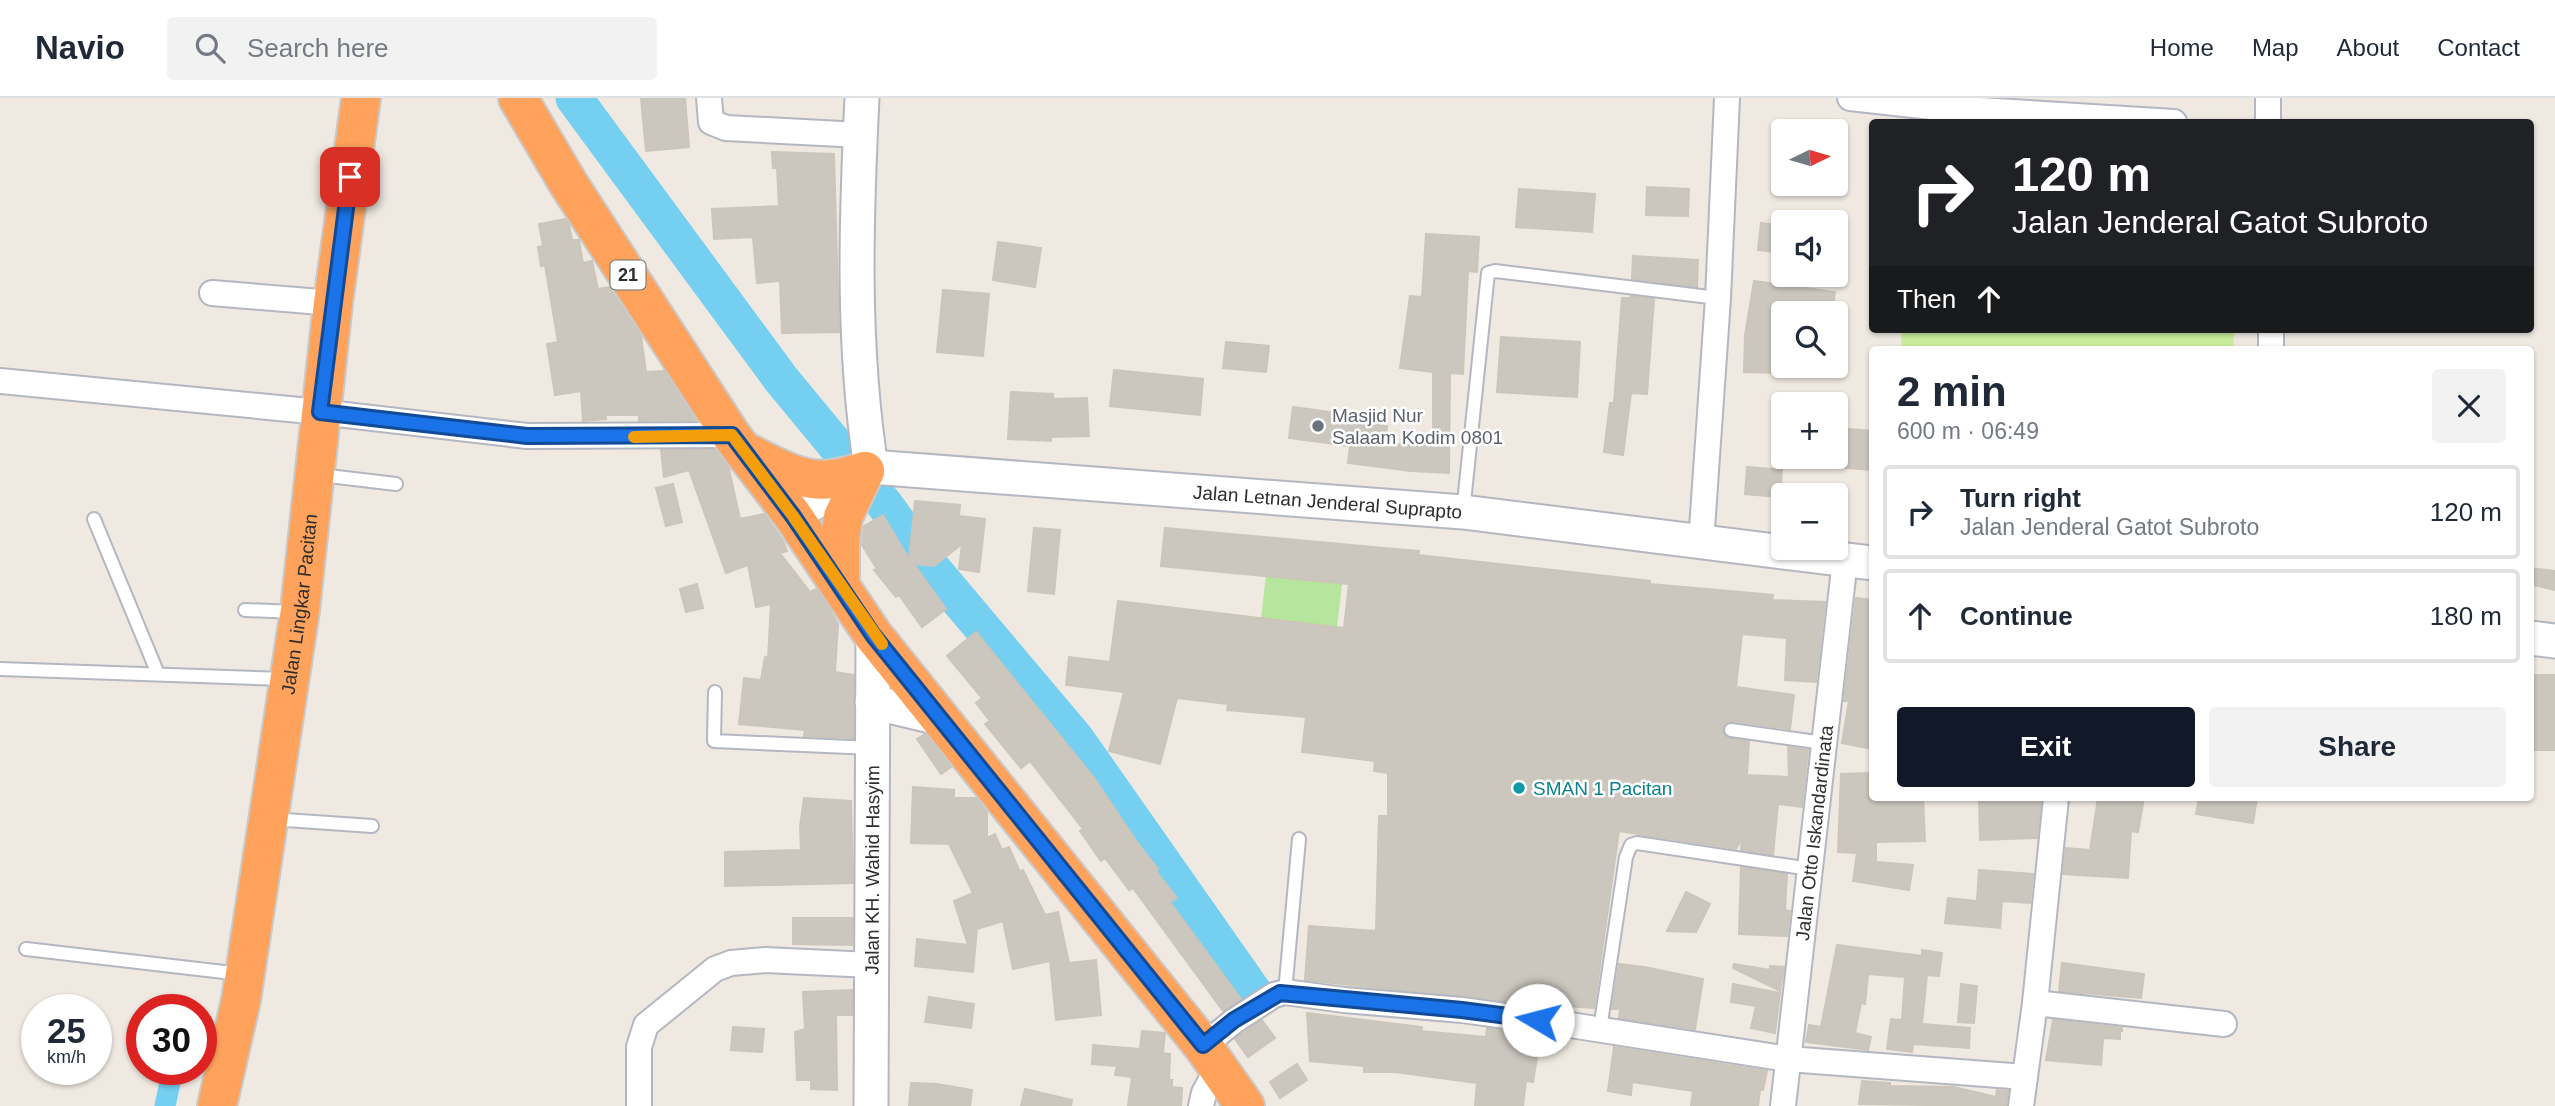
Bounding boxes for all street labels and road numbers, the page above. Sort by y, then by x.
road number: 21 [610,260,646,290]
street label: Jalan Letnan Jenderal Suprapto [1192,482,1463,523]
street label: Jalan Lingkar Pacitan [277,513,321,696]
street label: Jalan Otto Iskandardinata [1792,724,1837,942]
street label: Jalan KH. Wahid Hasyim [862,765,883,975]

